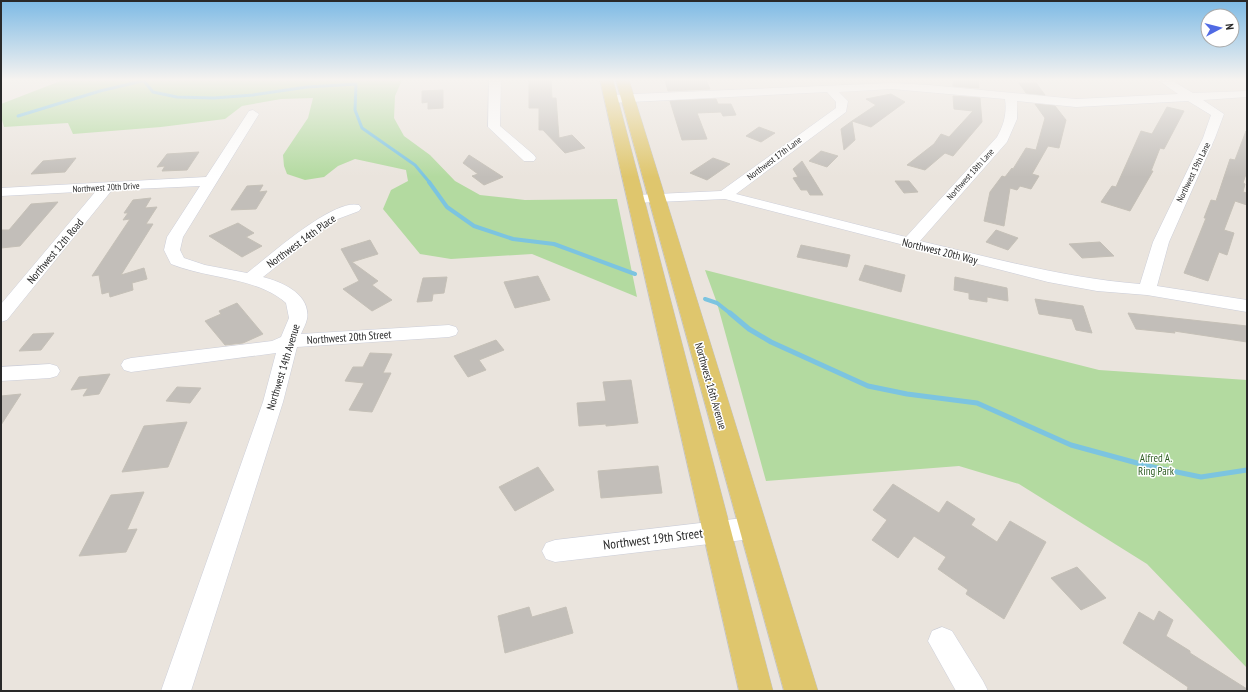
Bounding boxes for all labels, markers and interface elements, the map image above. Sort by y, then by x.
north arrow [1200,8,1240,48]
text: N [1223,23,1237,31]
street label: Northwest 17th Lane [745,134,804,182]
street label: Northwest 19th Lane [1174,140,1212,204]
street label: Northwest 18th Lane [944,146,996,202]
street label: Northwest 20th Drive [72,180,140,194]
street label: Northwest 14th Place [264,211,339,271]
street label: Northwest 12th Road [24,215,86,286]
street label: Northwest 20th Way [901,235,980,267]
street label: Northwest 14th Avenue [263,322,303,412]
street label: Northwest 20th Street [306,327,392,347]
street label: Northwest 16th Avenue [692,341,730,431]
park label: Alfred A. Ring Park [1138,451,1175,478]
street label: Northwest 19th Street [602,524,704,554]

